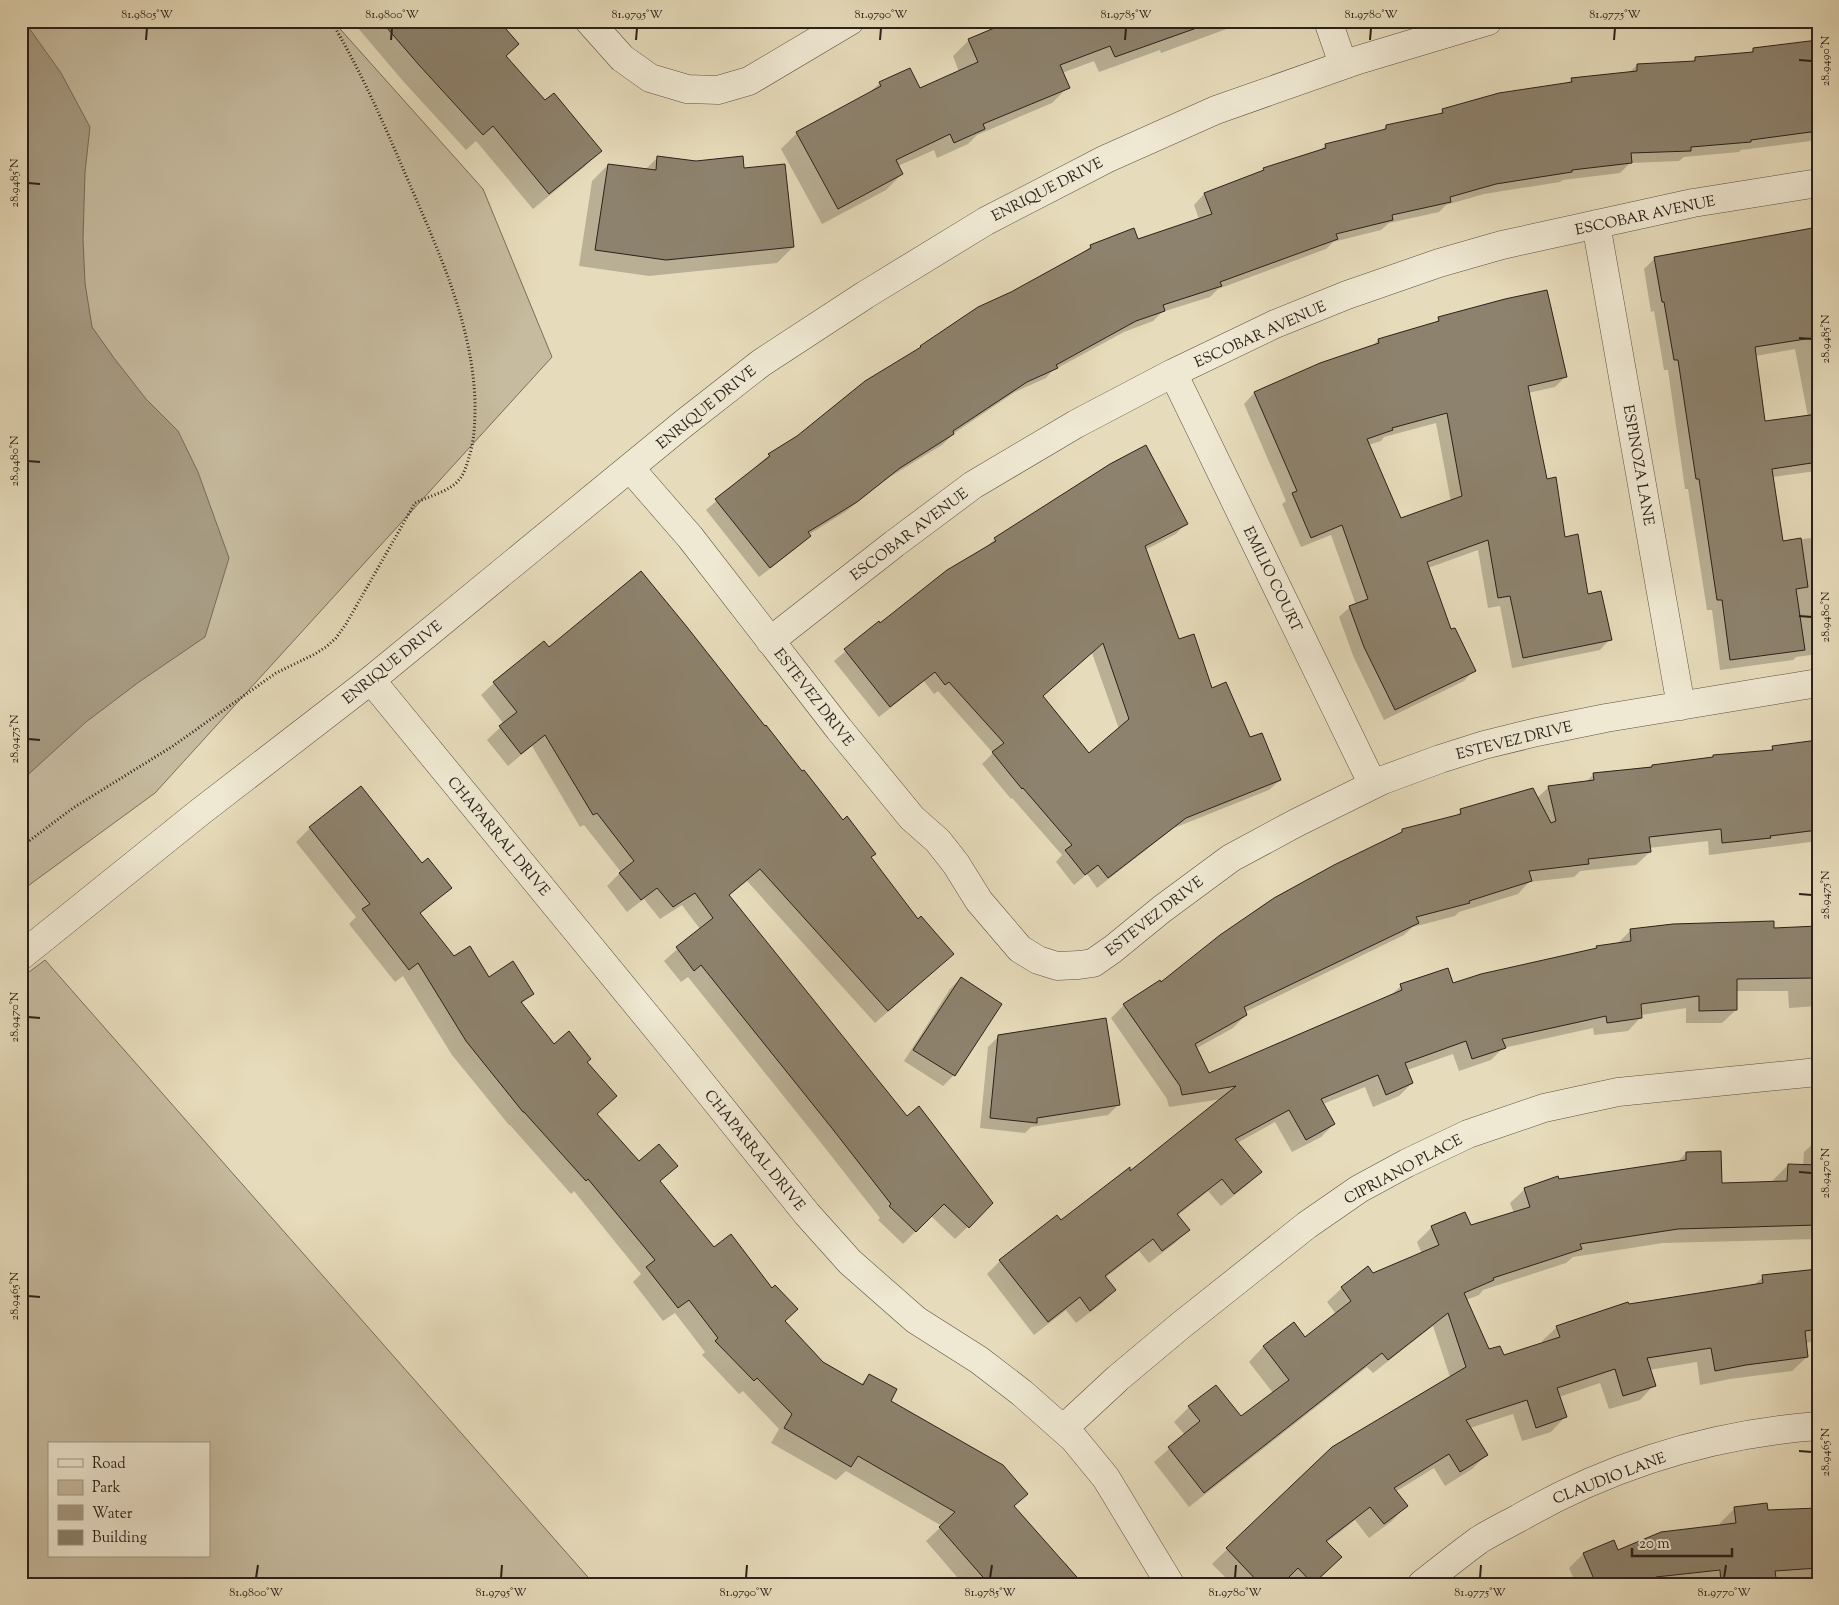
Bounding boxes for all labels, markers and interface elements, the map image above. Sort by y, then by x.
text: 81.9805°W [121,6,173,24]
text: 81.9800°W [365,6,419,24]
text: 81.9795°W [612,6,663,24]
text: 81.9790°W [855,6,908,24]
text: 81.9785°W [1100,6,1152,24]
text: 81.9780°W [1344,6,1398,24]
text: 81.9775°W [1589,6,1641,24]
text: 28.9490°N [1817,35,1835,86]
street label: ENRIQUE DRIVE [988,153,1107,228]
text: 28.9485°N [6,158,24,207]
street label: ESCOBAR AVENUE [1573,191,1717,242]
street label: ESCOBAR AVENUE [1191,297,1330,374]
text: 28.9485°N [1817,314,1835,363]
street label: ENRIQUE DRIVE [653,361,761,455]
street label: ESPINOZA LANE [1617,403,1658,527]
text: 28.9480°N [6,435,24,486]
street label: ESCOBAR AVENUE [847,484,973,586]
street label: EMILIO COURT [1237,523,1306,636]
text: 28.9480°N [1817,591,1835,642]
street label: ENRIQUE DRIVE [339,616,447,710]
street label: ESTEVEZ DRIVE [768,645,858,751]
text: 28.9475°N [6,714,24,763]
street label: ESTEVEZ DRIVE [1454,717,1575,766]
street label: CHAPARRAL DRIVE [442,773,554,901]
text: 28.9475°N [1817,870,1835,919]
street label: ESTEVEZ DRIVE [1102,872,1208,962]
text: 28.9470°N [6,991,24,1042]
street label: CHAPARRAL DRIVE [698,1086,809,1216]
street label: CIPRIANO PLACE [1341,1130,1467,1210]
text: 28.9470°N [1817,1147,1835,1198]
text: 28.9465°N [6,1271,24,1320]
text: 28.9465°N [1817,1427,1835,1476]
legend [48,1442,210,1558]
street label: CLAUDIO LANE [1550,1448,1669,1511]
text: Road [92,1454,126,1475]
text: Park [92,1478,121,1499]
text: Water [92,1504,133,1525]
scale bar [1632,1525,1732,1557]
text: Building [92,1528,147,1549]
text: 20 m [1639,1534,1670,1555]
text: 81.9800°W [229,1584,283,1602]
text: 81.9795°W [476,1584,527,1602]
text: 81.9790°W [720,1584,773,1602]
text: 81.9785°W [964,1584,1016,1602]
text: 81.9780°W [1208,1584,1262,1602]
text: 81.9775°W [1454,1584,1506,1602]
text: 81.9770°W [1697,1584,1751,1602]

